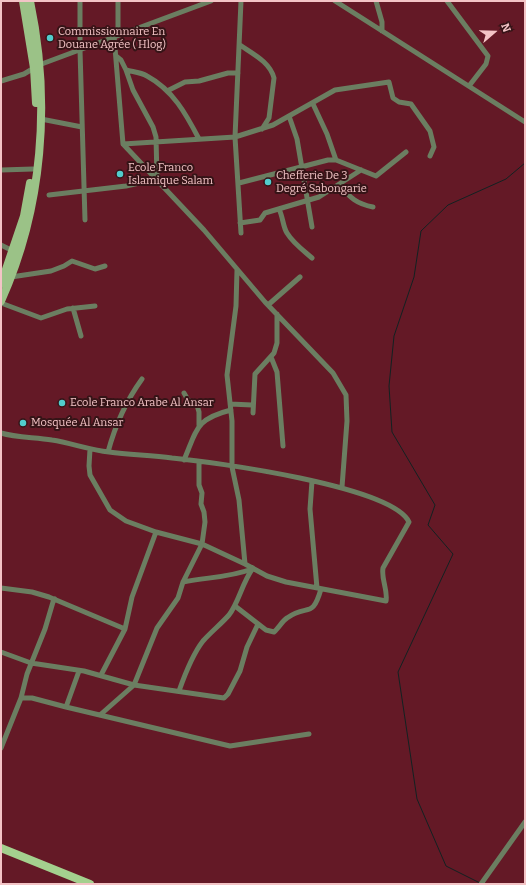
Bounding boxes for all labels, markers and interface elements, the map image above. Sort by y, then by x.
north arrow [474,12,514,52]
text: N [498,22,513,34]
place label: Commissionnaire En Douane Agrée ( Hlog) [58,25,166,51]
marker: Commissionnaire En Douane Agrée ( Hlog) [45,33,55,43]
place label: Ecole Franco Islamique Salam [128,161,213,187]
marker: Ecole Franco Islamique Salam [115,169,125,179]
place label: Chefferie De 3 Degré Sabongarie [276,169,367,195]
marker: Chefferie De 3 Degré Sabongarie [263,177,273,187]
place label: Ecole Franco Arabe Al Ansar [70,396,214,410]
marker: Ecole Franco Arabe Al Ansar [57,398,67,408]
place label: Mosquée Al Ansar [31,416,123,430]
marker: Mosquée Al Ansar [18,418,28,428]

